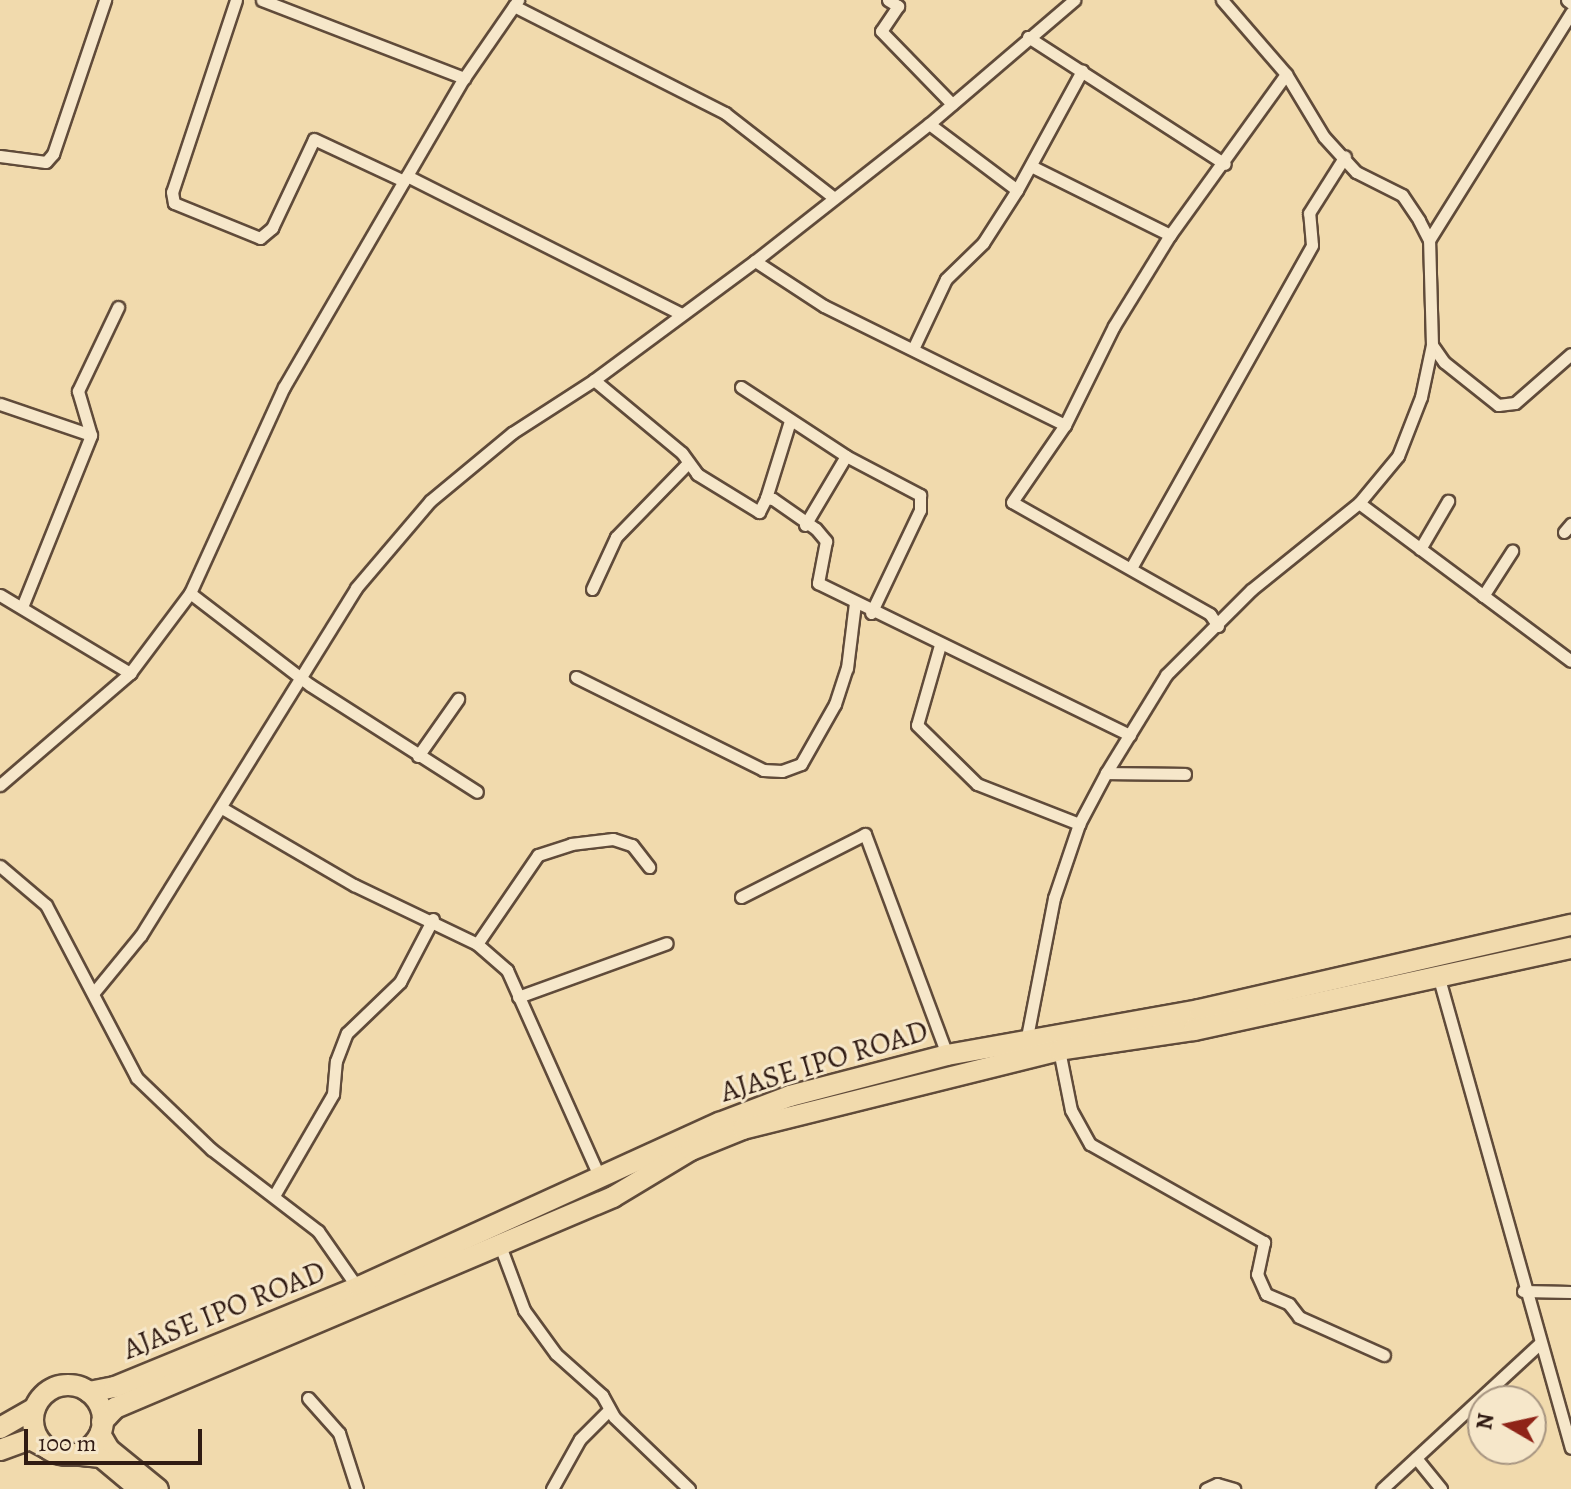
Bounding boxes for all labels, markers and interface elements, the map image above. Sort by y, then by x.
street label: AJASE IPO ROAD [716,1012,932,1110]
street label: AJASE IPO ROAD [118,1253,330,1367]
north arrow [1467,1385,1547,1465]
text: N [1469,1411,1501,1432]
scale bar [28,1413,206,1463]
text: 100 m [38,1427,97,1459]

